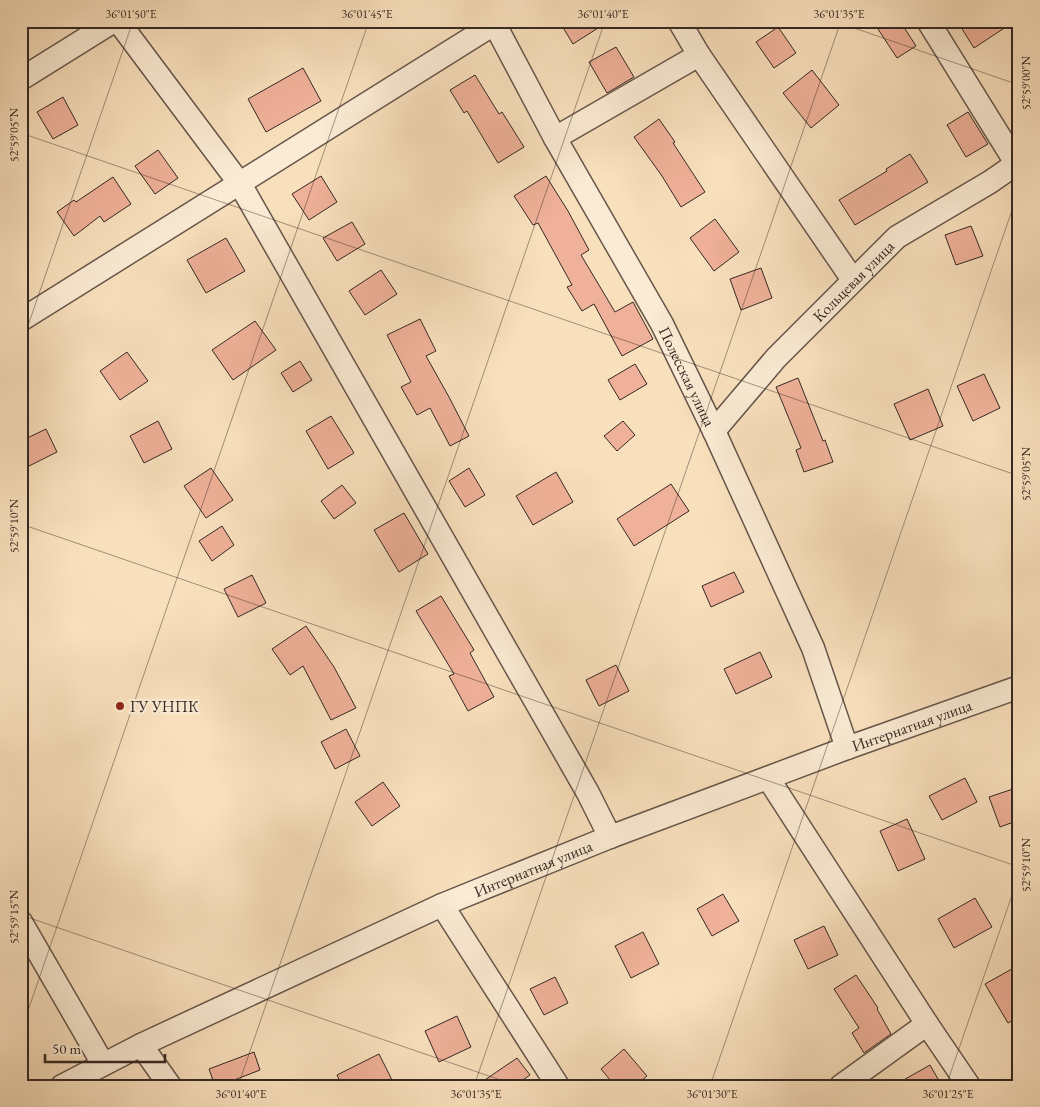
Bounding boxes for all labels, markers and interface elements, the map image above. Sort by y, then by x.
text: 36°01'50"E [105,6,157,22]
text: 36°01'45"E [341,6,393,22]
text: 36°01'40"E [577,6,629,22]
text: 36°01'35"E [813,6,865,22]
text: 52°59'00"N [1018,56,1034,110]
text: 52°59'05"N [6,108,22,162]
street label: Кольцевая улица [808,235,899,326]
street label: Полесская улица [654,323,721,430]
text: 52°59'05"N [1018,447,1034,501]
text: 52°59'10"N [6,499,22,553]
street label: Интернатная улица [849,694,975,756]
place label: ГУ УНПК [130,696,199,717]
marker: ГУ УНПК [114,700,126,712]
street label: Интернатная улица [470,835,596,902]
text: 52°59'10"N [1018,838,1034,892]
text: 52°59'15"N [6,890,22,944]
scale bar [45,1032,165,1064]
text: 50 m [52,1039,81,1058]
text: 36°01'40"E [215,1086,267,1102]
text: 36°01'35"E [450,1086,502,1102]
text: 36°01'30"E [686,1086,738,1102]
text: 36°01'25"E [922,1086,974,1102]

